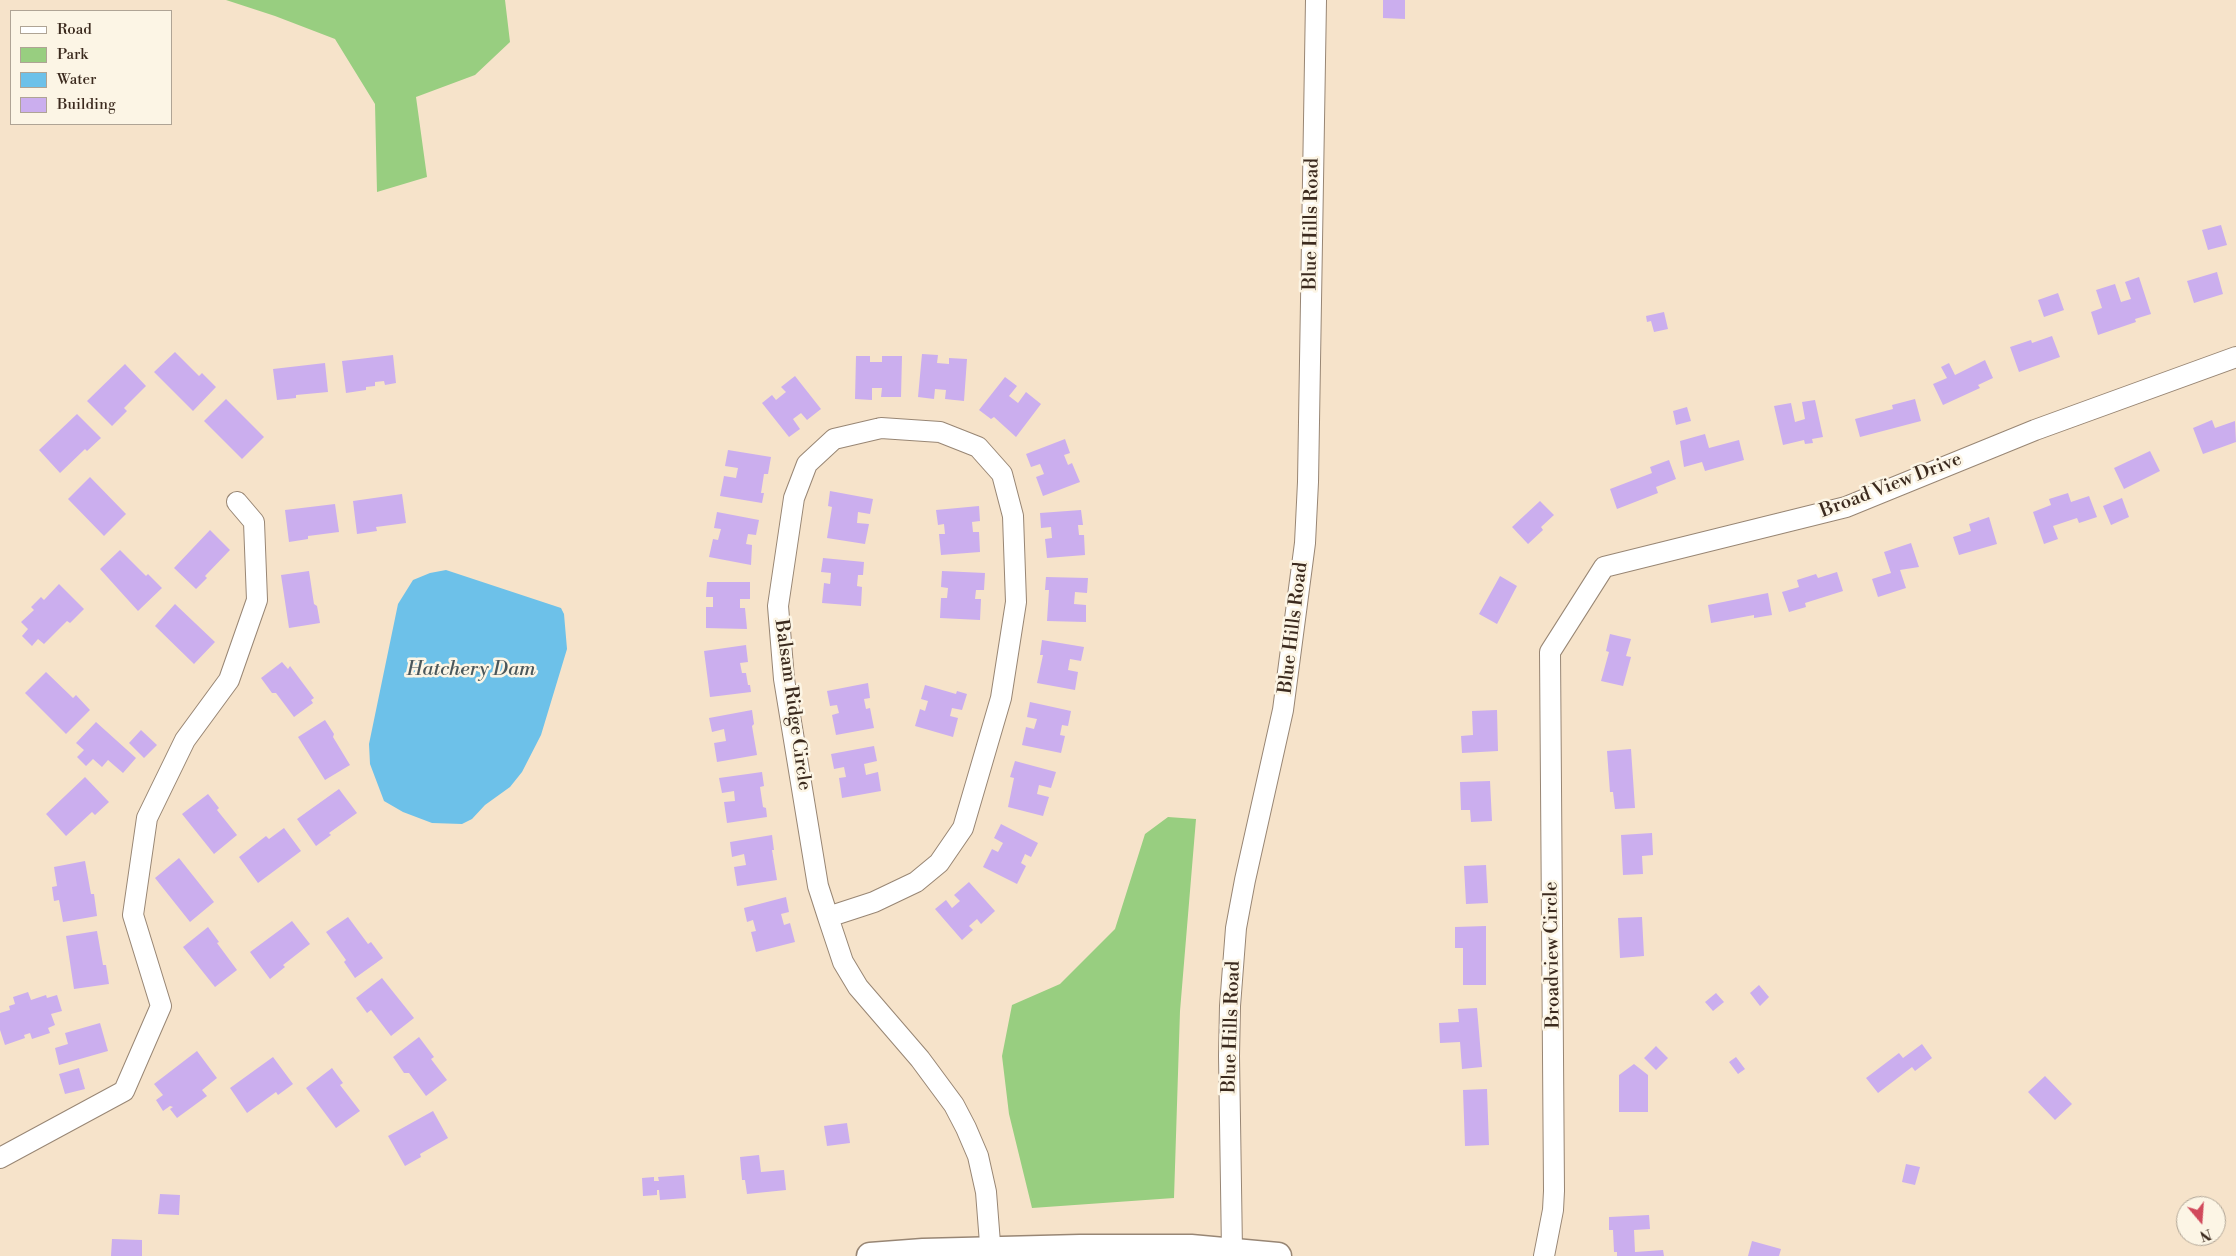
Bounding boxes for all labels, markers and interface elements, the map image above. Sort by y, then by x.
legend [10,10,172,125]
text: Road [57,20,92,39]
text: Park [57,45,88,64]
text: Water [57,70,96,89]
text: Building [57,95,116,114]
street label: Blue Hills Road [1299,158,1325,290]
street label: Broad View Drive [1817,448,1965,524]
street label: Blue Hills Road [1275,561,1313,695]
street label: Balsam Ridge Circle [769,618,815,792]
water label: Hatchery Dam [407,658,535,682]
street label: Broadview Circle [1540,881,1566,1029]
street label: Blue Hills Road [1218,960,1246,1094]
north arrow [2176,1196,2226,1246]
text: N [2197,1224,2213,1245]

